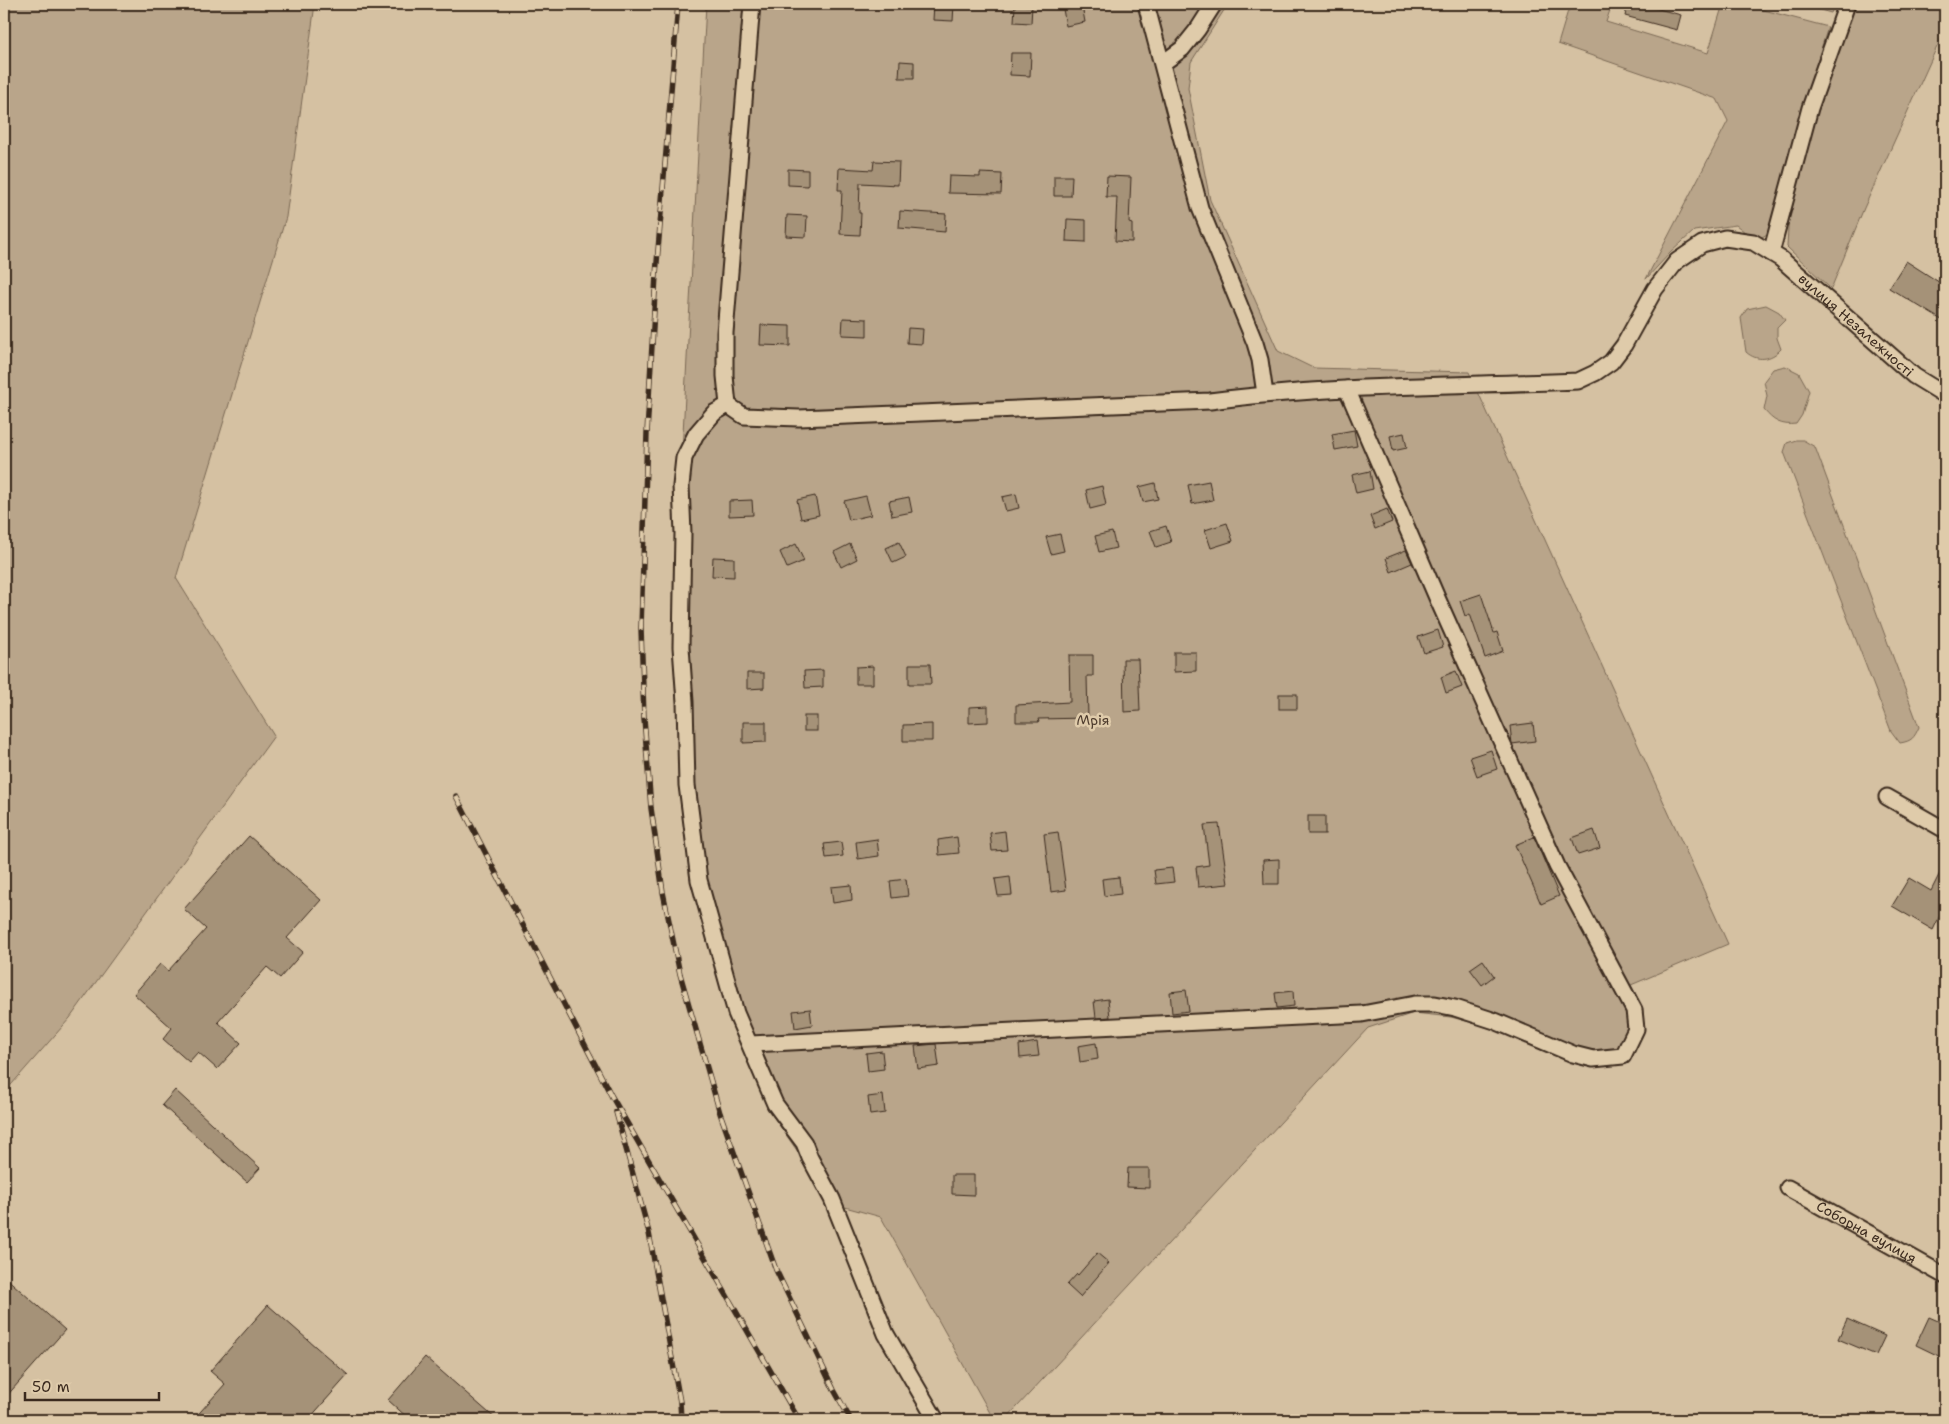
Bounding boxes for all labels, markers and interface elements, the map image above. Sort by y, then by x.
street label: вулиця Незалежності [1795,269,1918,381]
park label: Мрія [1077,711,1110,729]
street label: Соборна вулиця [1813,1197,1920,1267]
scale bar [25,1369,159,1401]
text: 50 m [32,1377,70,1397]

